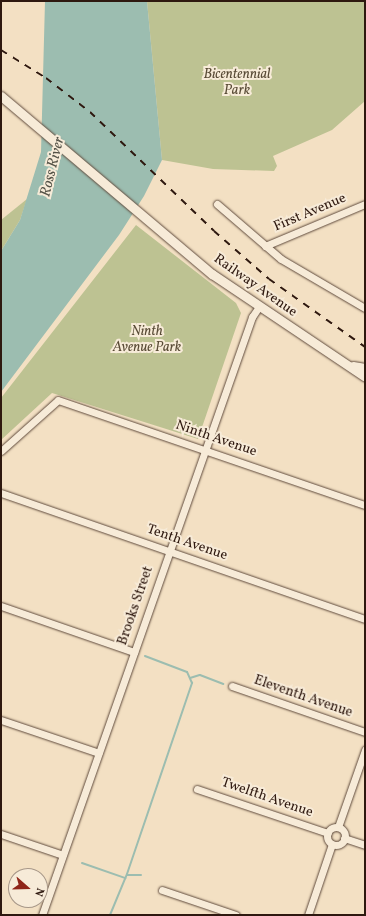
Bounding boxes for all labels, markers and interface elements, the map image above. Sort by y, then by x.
park label: Bicentennial Park [203,67,271,100]
water label: Ross River [37,135,69,199]
street label: First Avenue [271,190,349,236]
street label: Railway Avenue [210,251,300,321]
park label: Ninth Avenue Park [113,324,181,356]
street label: Ninth Avenue [173,417,259,461]
street label: Tenth Avenue [145,521,229,565]
street label: Brooks Street [115,564,157,648]
street label: Eleventh Avenue [251,672,355,722]
street label: Twelfth Avenue [219,774,315,822]
north arrow [8,868,48,908]
text: N [30,886,47,898]

